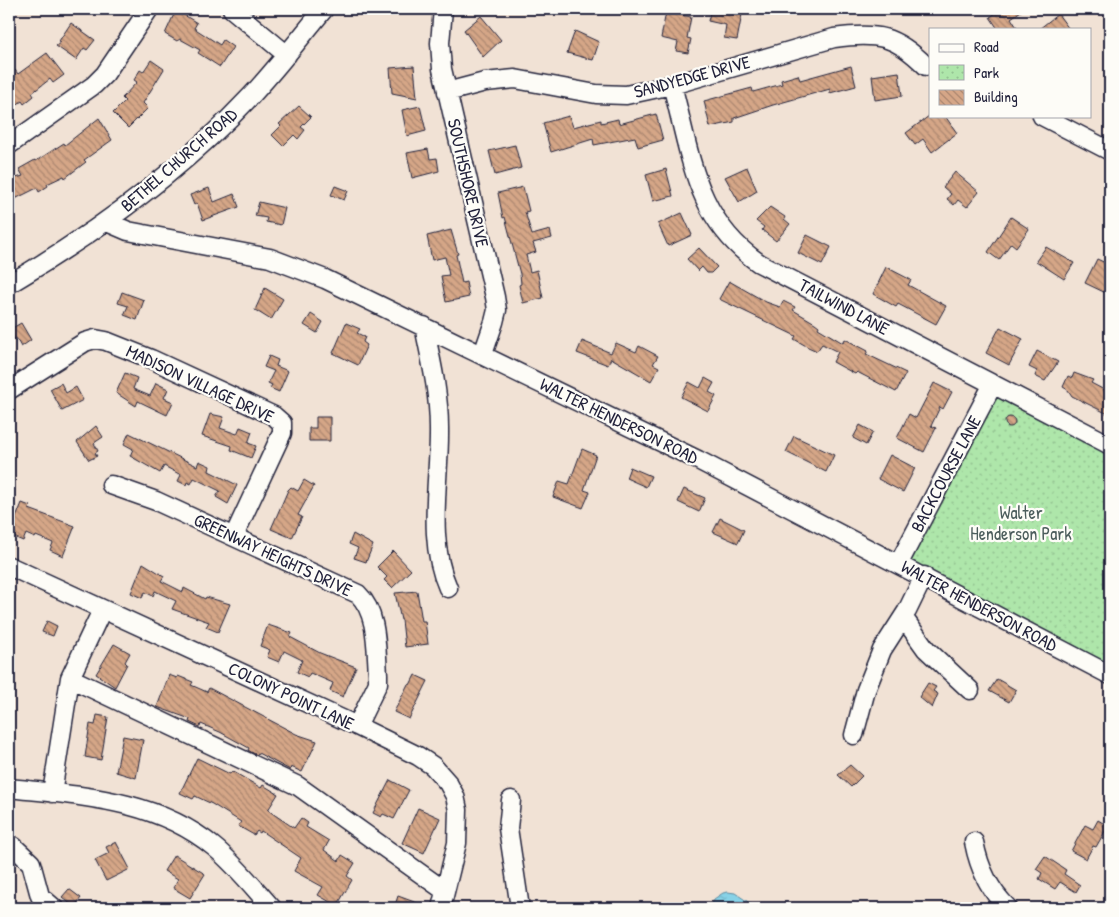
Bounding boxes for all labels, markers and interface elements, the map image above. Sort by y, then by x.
legend [929,28,1092,118]
text: Road [974,36,999,57]
street label: SANDYEDGE DRIVE [631,49,753,104]
text: Park [974,62,999,83]
text: Building [974,86,1018,107]
street label: BETHEL CHURCH ROAD [115,102,243,217]
street label: SOUTHSHORE DRIVE [442,116,495,250]
street label: TAILWIND LANE [795,272,894,341]
street label: MADISON VILLAGE DRIVE [122,338,278,429]
street label: WALTER HENDERSON ROAD [536,371,703,470]
street label: BACKCOURSE LANE [904,411,987,536]
park label: Walter Henderson Park [970,500,1072,546]
street label: GREENWAY HEIGHTS DRIVE [190,507,356,602]
street label: WALTER HENDERSON ROAD [897,554,1062,658]
street label: COLONY POINT LANE [224,655,358,736]

